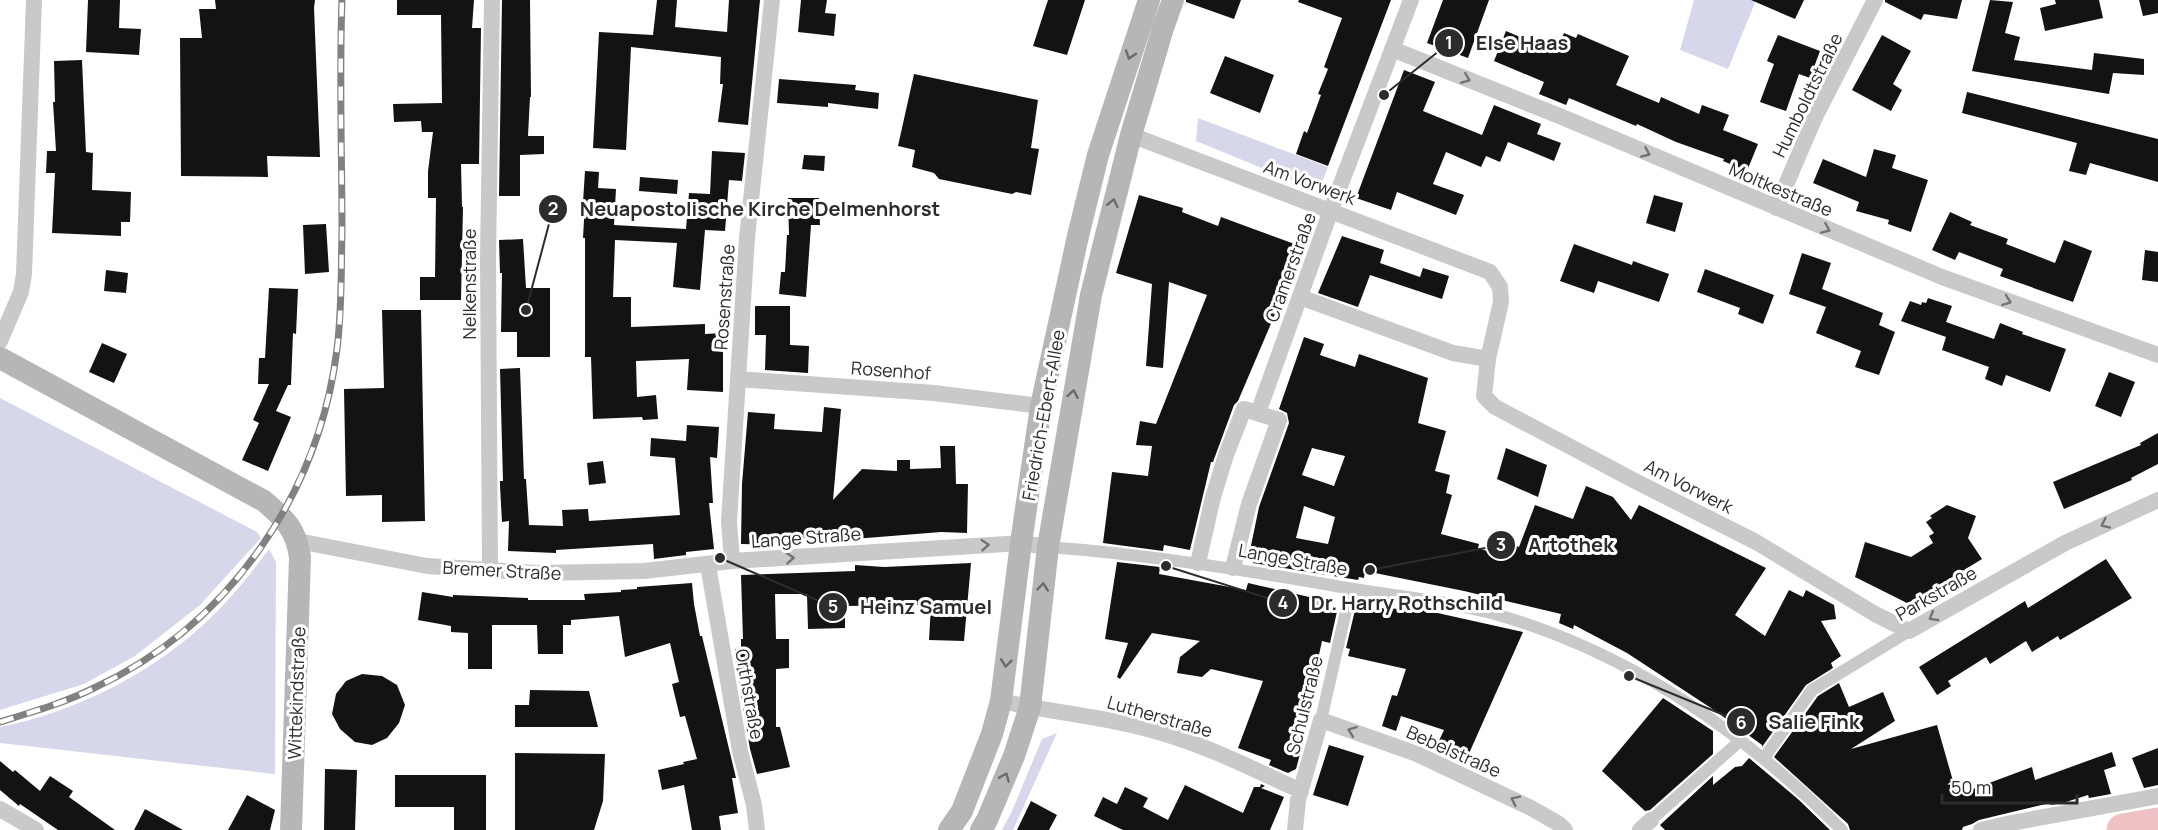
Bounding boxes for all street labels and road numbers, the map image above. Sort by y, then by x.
street label: Humboldtstraße [1766,29,1848,161]
street label: Am Vorwerk [1261,154,1360,210]
street label: Moltkestraße [1725,156,1837,222]
street label: Cramerstraße [1259,209,1321,325]
street label: Nelkenstraße [457,229,481,339]
street label: Rosenstraße [708,243,740,351]
street label: Friedrich-Ebert-Allee [1016,328,1070,502]
street label: Rosenhof [850,355,932,385]
street label: Am Vorwerk [1641,453,1738,519]
street label: Lange Straße [750,521,862,553]
street label: Lange Straße [1237,538,1349,580]
street label: Bremer Straße [442,555,562,585]
street label: Parkstraße [1891,560,1981,626]
street label: Wittekindstraße [282,626,310,760]
street label: Orthstraße [730,647,770,741]
street label: Schulstraße [1280,653,1328,757]
street label: Lutherstraße [1105,690,1215,742]
street label: Bebelstraße [1403,719,1505,783]

